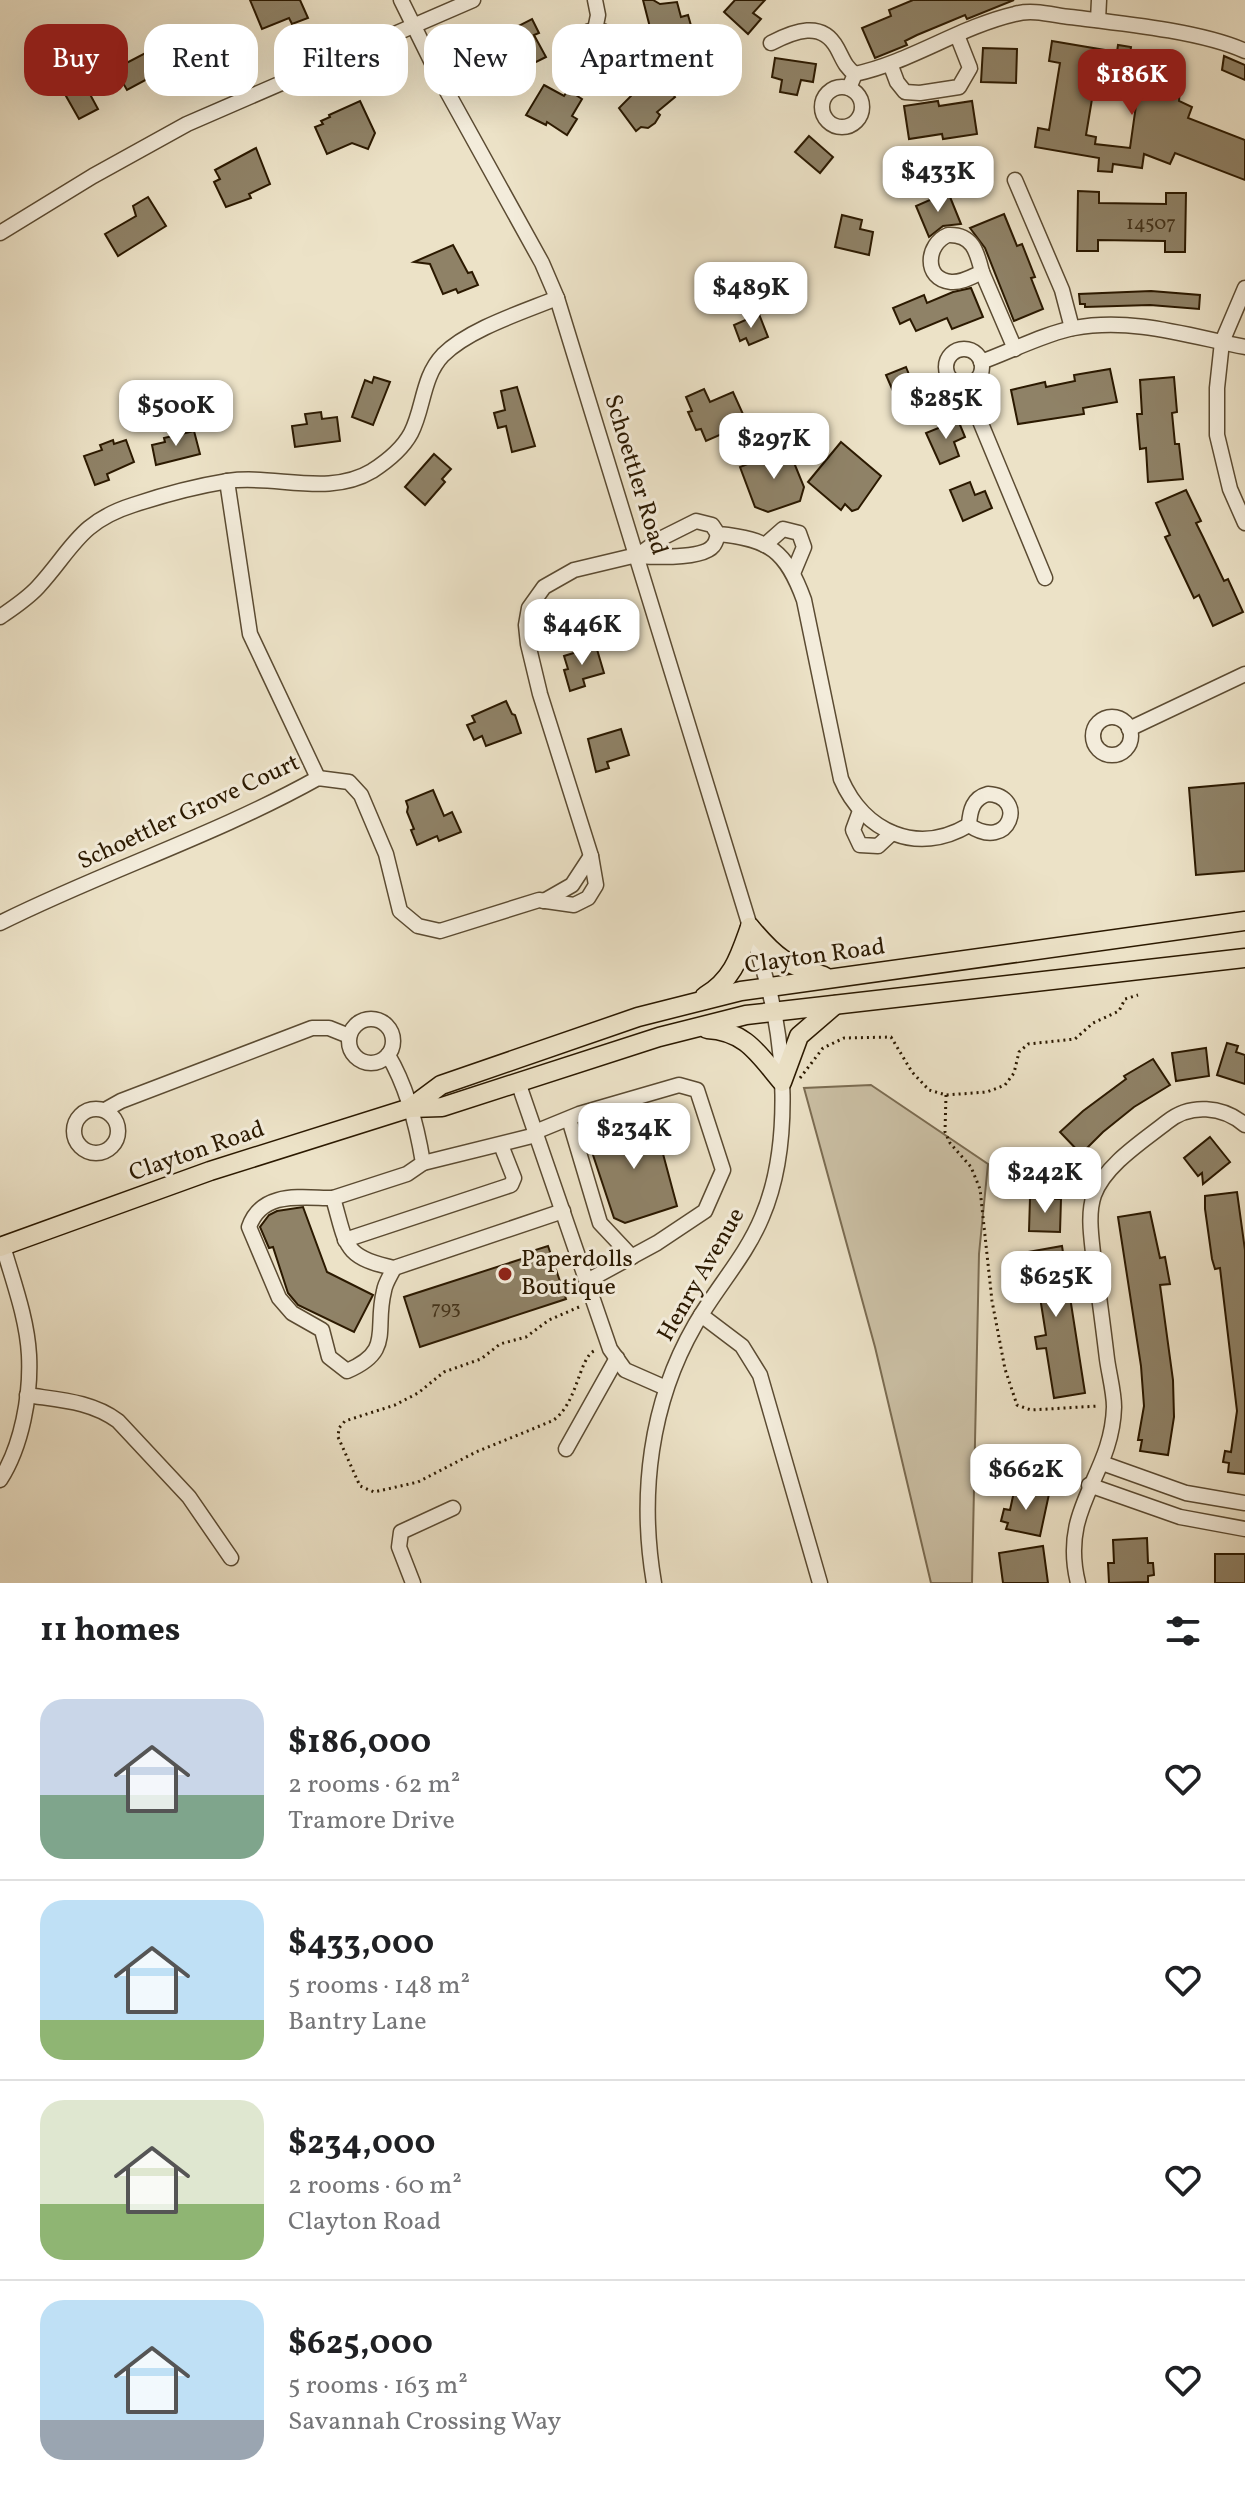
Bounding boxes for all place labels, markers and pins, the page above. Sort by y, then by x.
pin: $186K [1076,49,1188,117]
pin: $433K [882,146,994,214]
pin: $489K [695,262,807,330]
pin: $285K [890,373,1002,441]
pin: $500K [120,380,232,448]
pin: $297K [718,413,830,481]
pin: $446K [526,599,638,667]
pin: $234K [578,1103,690,1171]
pin: $242K [989,1147,1101,1215]
place label: Paperdolls Boutique [521,1243,633,1305]
pin: $625K [1000,1251,1112,1319]
marker: Paperdolls Boutique [496,1265,514,1283]
pin: $662K [970,1444,1082,1512]

